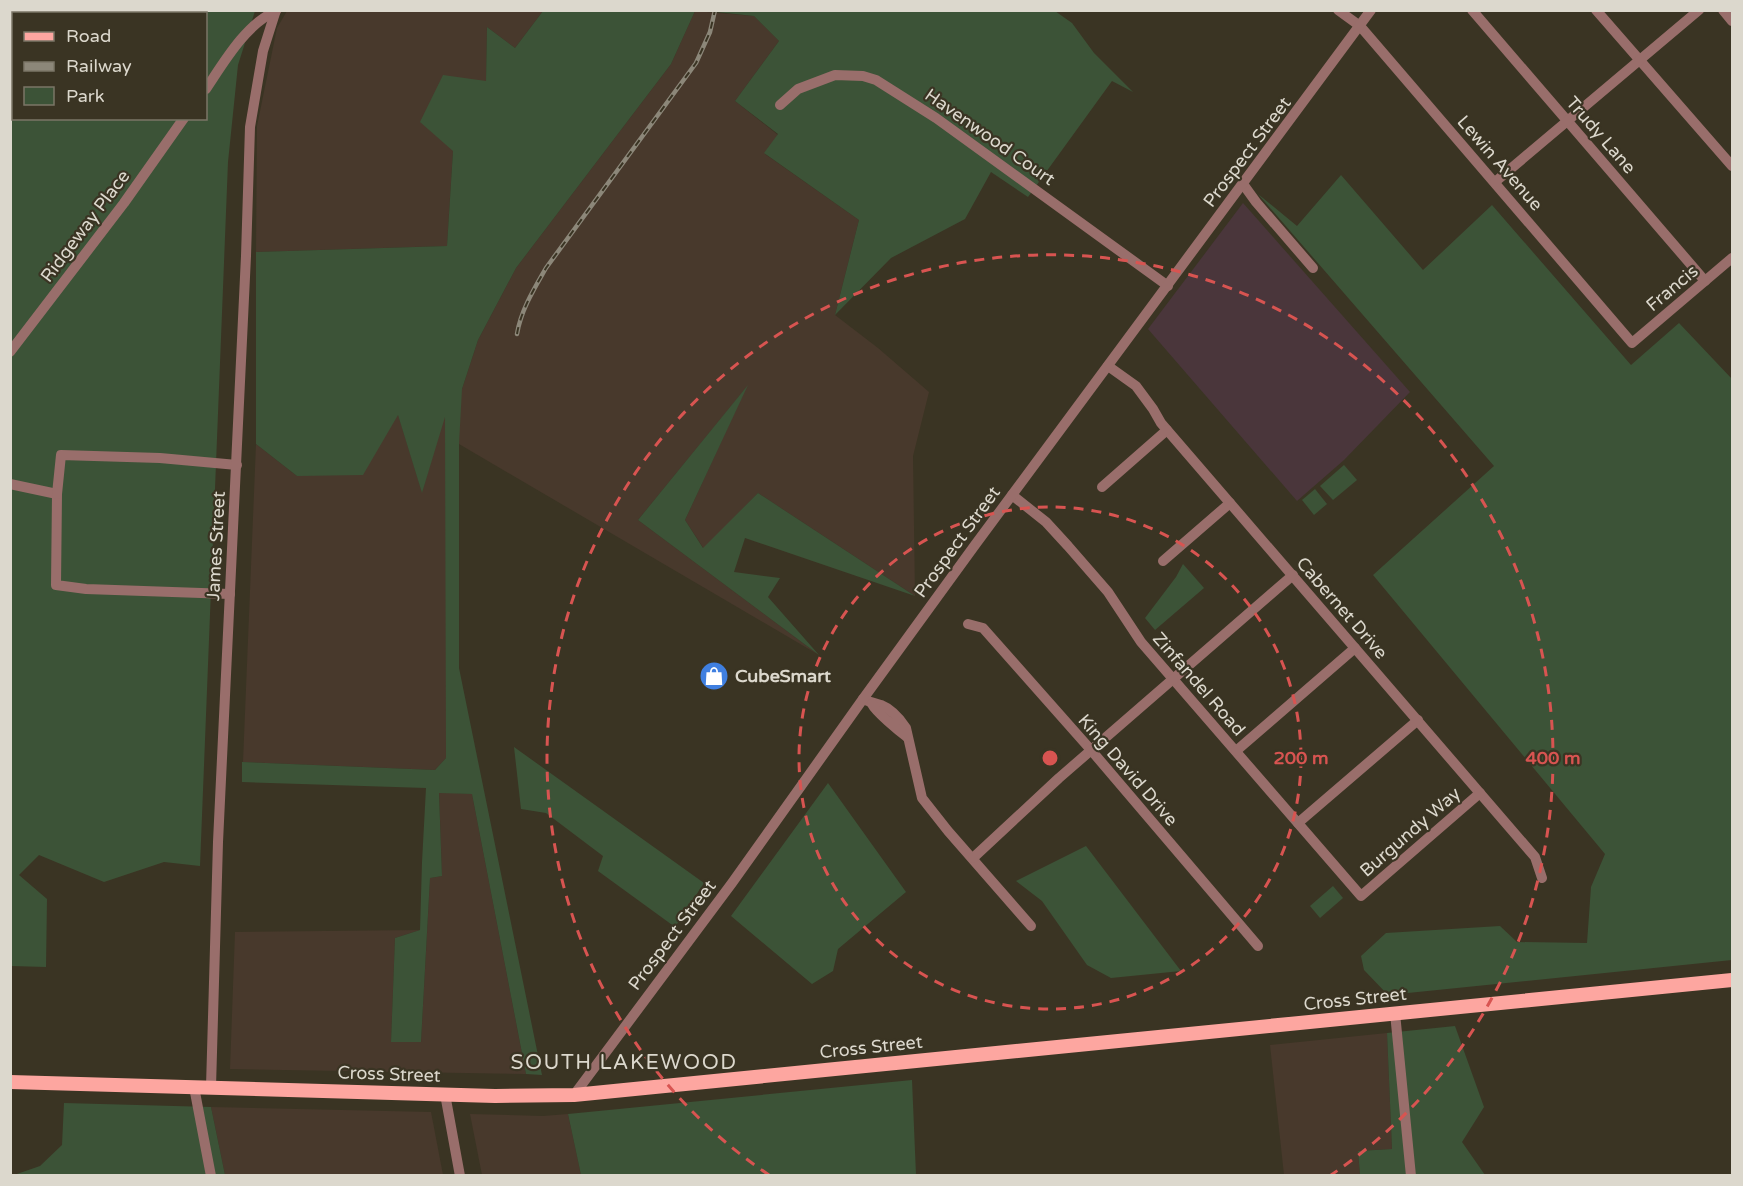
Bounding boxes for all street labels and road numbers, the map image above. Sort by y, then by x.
street label: Havenwood Court [921,84,1059,190]
street label: Prospect Street [1198,92,1296,211]
street label: Trudy Lane [1562,92,1640,178]
street label: Lewin Avenue [1453,111,1547,215]
street label: Ridgeway Place [36,166,134,286]
street label: Francis [1642,260,1702,316]
street label: Prospect Street [909,482,1005,602]
street label: James Street [202,490,230,601]
street label: Cabernet Drive [1292,552,1392,664]
street label: Zinfandel Road [1148,628,1250,740]
street label: King David Drive [1073,709,1183,831]
street label: Burgundy Way [1355,782,1465,882]
street label: Prospect Street [623,875,721,994]
street label: Cross Street [1302,983,1408,1015]
street label: Cross Street [818,1031,924,1063]
street label: Cross Street [337,1061,441,1087]

